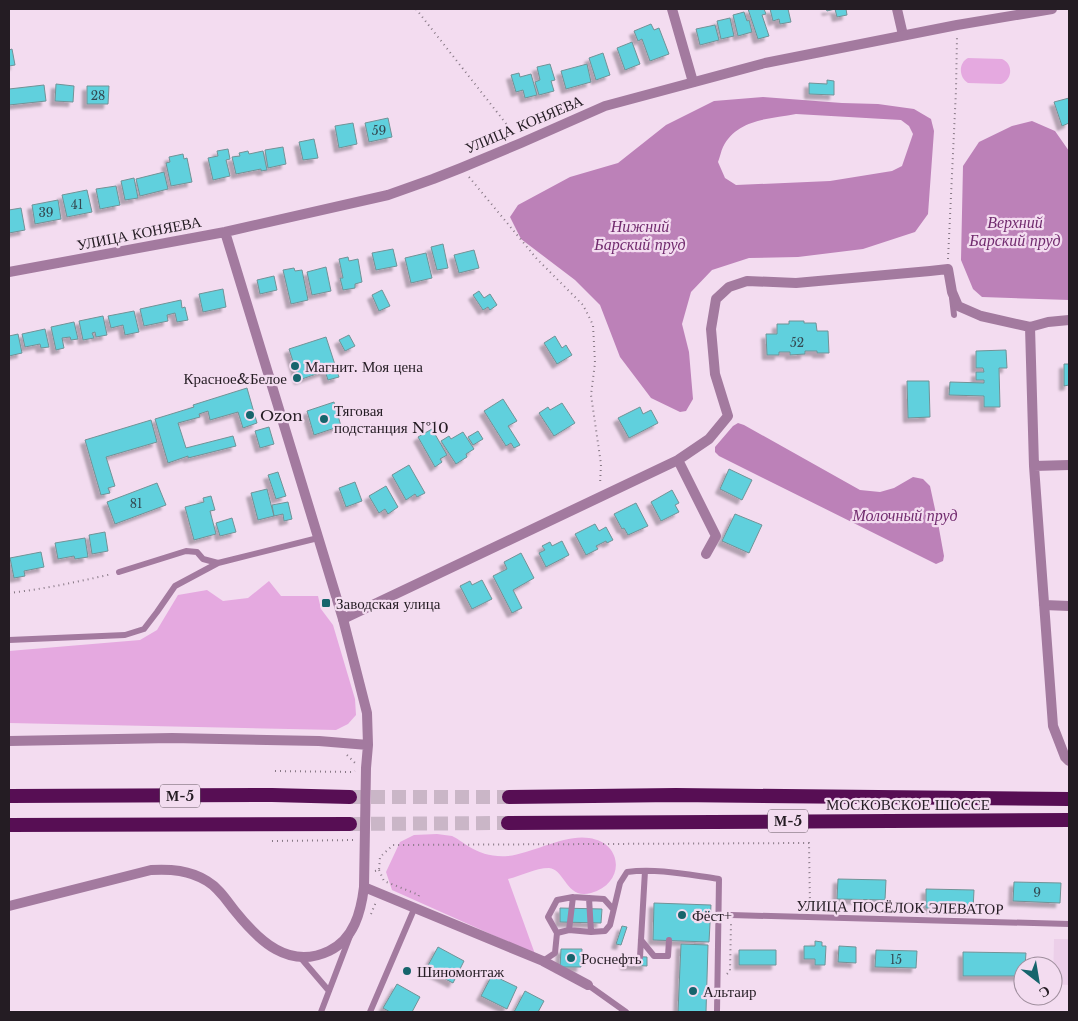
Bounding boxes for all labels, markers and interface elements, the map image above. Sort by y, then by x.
house number: 28 [91,88,105,103]
street label: УЛИЦА КОНЯЕВА [462,91,586,157]
house number: 59 [372,123,386,138]
house number: 41 [71,197,83,212]
house number: 39 [38,205,54,220]
street label: УЛИЦА КОНЯЕВА [75,212,203,254]
water label: Верхний Барский пруд [968,212,1061,250]
water label: Нижний Барский пруд [593,216,686,254]
house number: 52 [790,335,804,350]
place label: Магнит. Моя цена [305,357,423,376]
marker: Магнит. Моя цена [289,360,301,372]
place label: Красное&Белое [184,369,287,388]
marker: Красное&Белое [291,372,303,384]
place label: Тяговая подстанция №10 [334,401,449,437]
place label: Ozon [260,406,303,425]
marker: Ozon [244,409,256,421]
marker: Тяговая подстанция №10 [318,413,330,425]
house number: 81 [130,496,142,511]
water label: Молочный пруд [851,505,958,525]
place label: Заводская улица [336,594,441,613]
marker: Заводская улица [320,597,332,609]
road number: М-5 [160,784,200,808]
street label: МОСКОВСКОЕ ШОССЕ [826,795,990,814]
road number: М-5 [768,809,808,832]
house number: 9 [1033,885,1041,900]
street label: УЛИЦА ПОСЁЛОК ЭЛЕВАТОР [796,896,1004,918]
place label: Фёст+ [692,906,732,925]
marker: Фёст+ [676,909,688,921]
place label: Роснефть [581,949,642,968]
marker: Роснефть [565,952,577,964]
house number: 15 [890,952,902,967]
north arrow [1013,956,1063,1006]
place label: Шиномонтаж [417,962,505,981]
marker: Шиномонтаж [401,965,413,977]
place label: Альтаир [703,982,757,1001]
text: С [1036,982,1054,1002]
marker: Альтаир [687,985,699,997]

